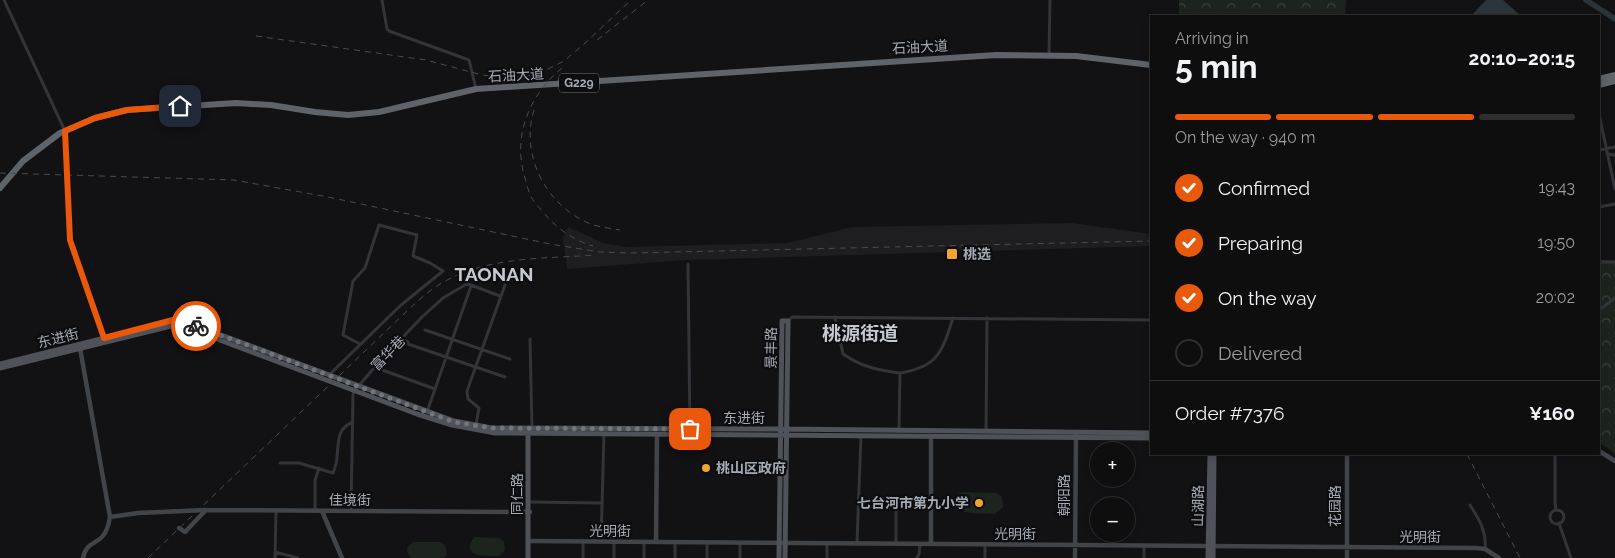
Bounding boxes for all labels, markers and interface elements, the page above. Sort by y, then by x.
text: Arriving in [1175,29,1249,48]
street label: 石油大道 [892,38,948,56]
text: 20:10–20:15 [1468,47,1575,69]
text: 5 min [1175,48,1258,85]
street label: 石油大道 [488,66,544,84]
road number: G229 [559,74,599,92]
pin [159,85,201,127]
icon: home [166,92,194,120]
text: On the way · 940 m [1175,128,1315,147]
icon: check [1175,174,1203,202]
text: Confirmed [1218,177,1310,199]
text: 19:43 [1538,178,1575,197]
icon: check [1175,229,1203,257]
text: Preparing [1218,232,1303,254]
text: 19:50 [1537,233,1575,252]
place label: 桃选 [963,246,991,262]
marker: 桃选 [945,247,959,261]
district label: TAONAN [455,263,533,285]
icon: check [1175,284,1203,312]
text: On the way [1218,287,1317,309]
text: 20:02 [1536,288,1575,307]
courier [171,301,221,351]
icon: bike [182,312,210,340]
district label: 桃源街道 [822,322,898,344]
street label: 东进街 [36,325,80,351]
street label: 景丰路 [763,327,779,369]
street label: 富华巷 [368,332,408,374]
text: Delivered [1218,342,1302,364]
text: Order #7376 [1175,402,1284,424]
text: ¥160 [1529,402,1575,424]
pin [669,408,711,450]
street label: 东进街 [723,410,765,426]
icon: bag [676,415,704,443]
map controls [1090,442,1135,542]
button: + [1090,442,1135,487]
place label: 桃山区政府 [716,460,786,476]
marker: 桃山区政府 [700,462,712,474]
street label: 同仁路 [509,473,525,515]
street label: 朝阳路 [1056,474,1072,516]
street label: 山湖路 [1190,485,1206,527]
street label: 花园路 [1327,485,1343,527]
street label: 佳境街 [329,492,371,508]
place label: 七台河市第九小学 [857,495,969,511]
marker: 七台河市第九小学 [973,497,985,509]
button: − [1090,497,1135,542]
street label: 光明街 [589,523,631,539]
street label: 光明街 [994,526,1036,542]
street label: 光明街 [1399,529,1441,545]

